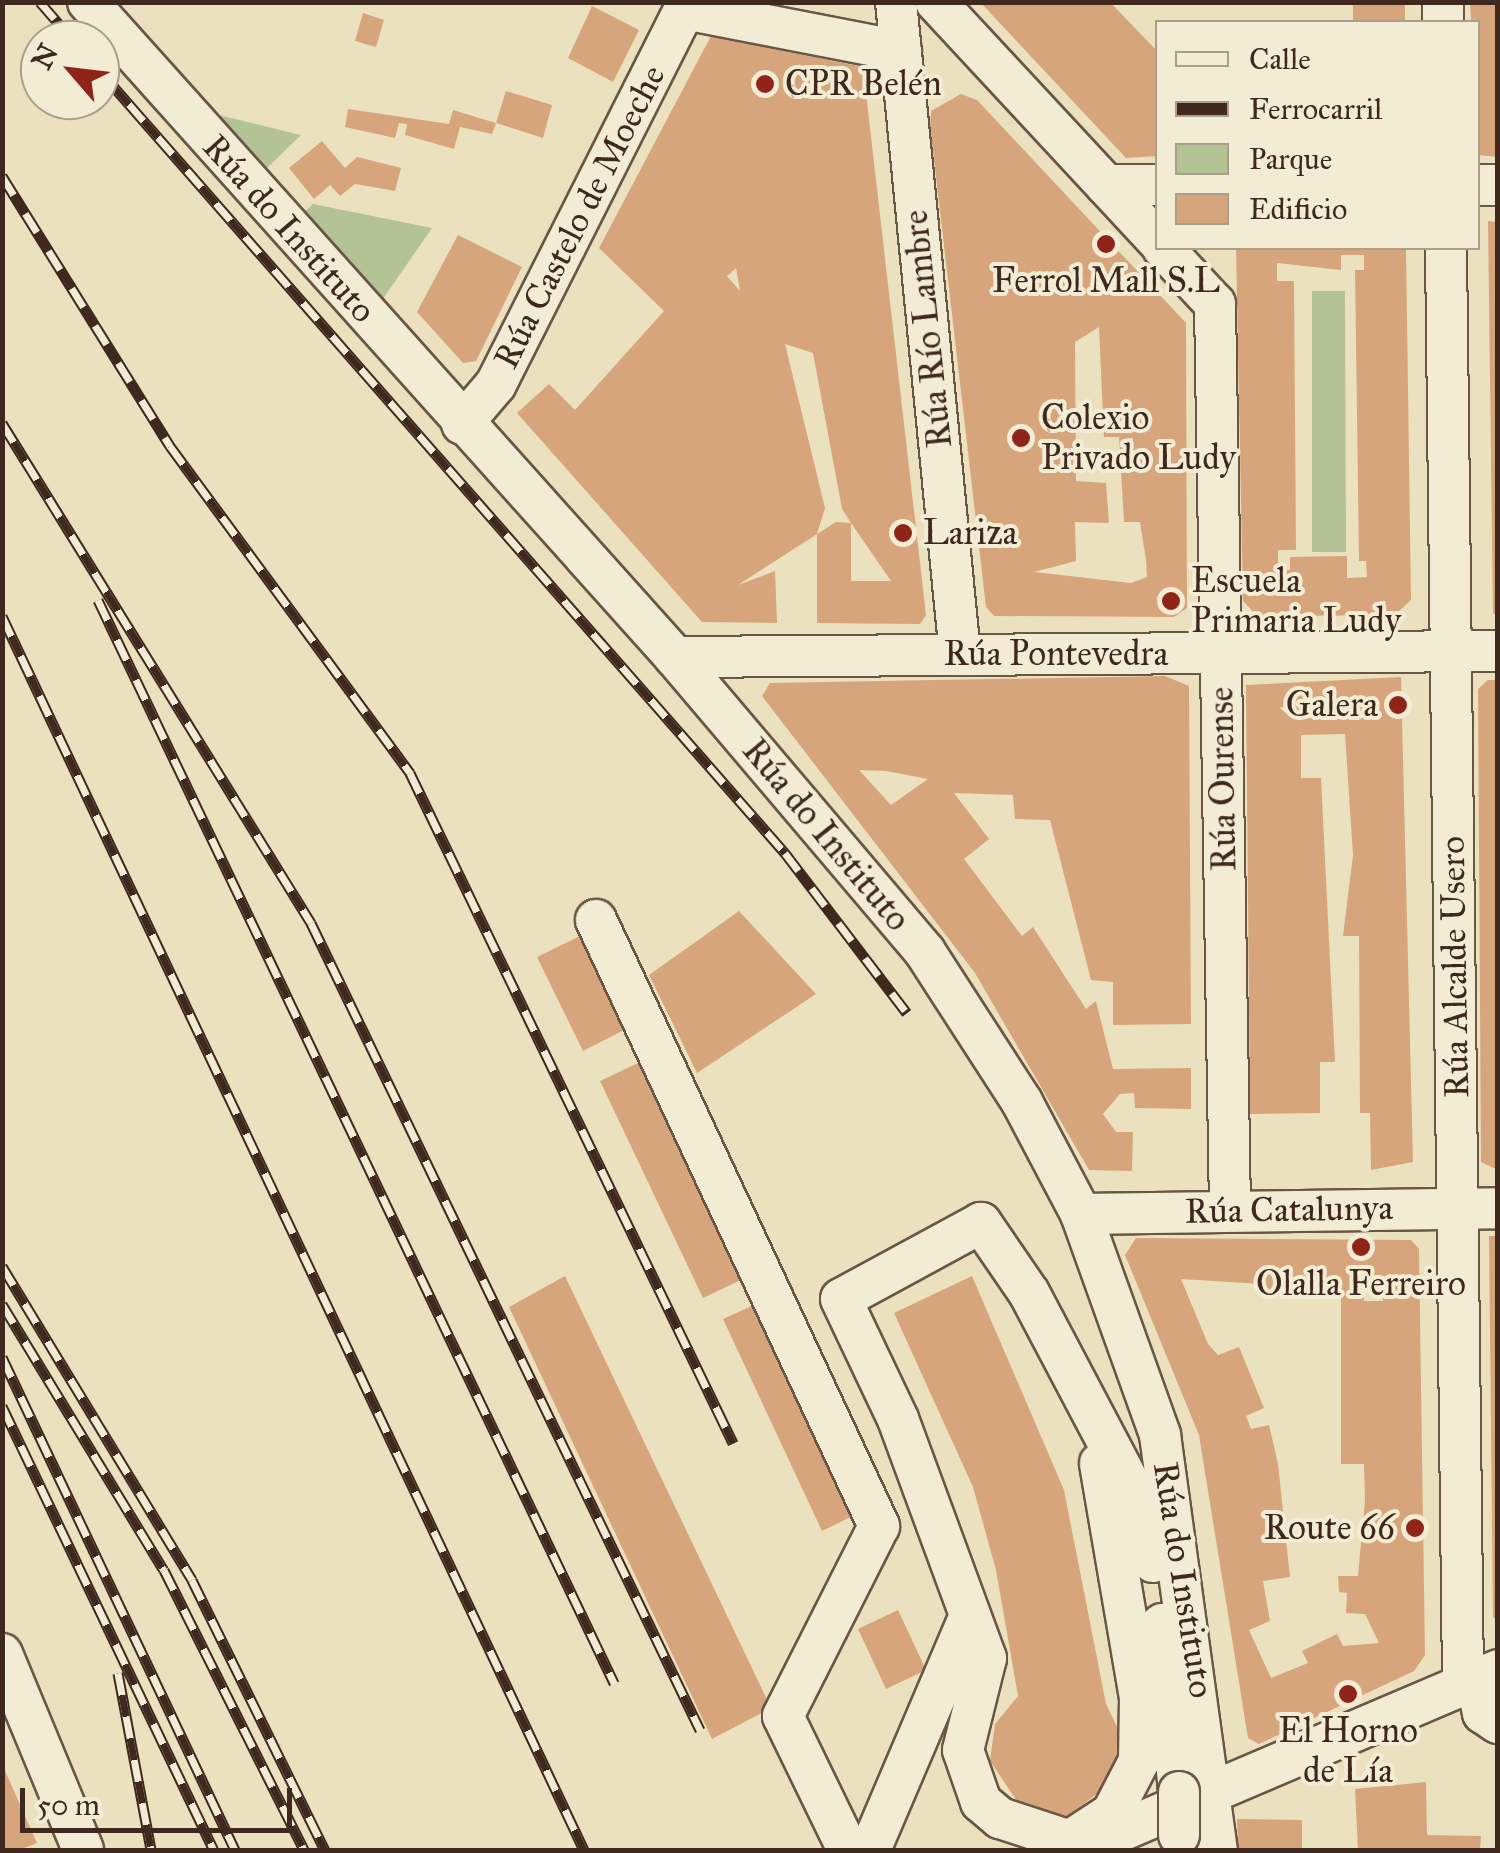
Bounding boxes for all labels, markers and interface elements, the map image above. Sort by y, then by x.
north arrow [20,20,120,120]
legend [1155,20,1480,250]
text: N [24,38,66,75]
text: Calle [1249,41,1311,77]
street label: Rúa Castelo de Moeche [485,58,675,376]
place label: CPR Belén [785,63,942,105]
marker: CPR Belén [754,73,776,95]
text: Ferrocarril [1249,91,1382,127]
street label: Rúa do Instituto [194,126,384,332]
text: Parque [1249,141,1332,177]
text: Edificio [1249,191,1347,227]
street label: Rúa Río Lambre [895,208,961,450]
marker: Ferrol Mall S.L [1095,233,1117,255]
place label: Ferrol Mall S.L [992,260,1220,302]
place label: Colexio Privado Ludy [1041,397,1236,479]
marker: Colexio Privado Ludy [1010,427,1032,449]
place label: Lariza [923,512,1017,554]
marker: Lariza [892,522,914,544]
place label: Escuela Primaria Ludy [1191,560,1401,642]
marker: Escuela Primaria Ludy [1160,590,1182,612]
street label: Rúa Pontevedra [944,633,1168,675]
place label: Galera [1286,684,1378,726]
street label: Rúa Ourense [1200,686,1246,872]
marker: Galera [1387,694,1409,716]
street label: Rúa do Instituto [733,730,919,940]
street label: Rúa Alcalde Usero [1432,836,1478,1098]
street label: Rúa Catalunya [1184,1187,1394,1233]
marker: Olalla Ferreiro [1350,1236,1372,1258]
place label: Olalla Ferreiro [1256,1263,1466,1305]
street label: Rúa do Instituto [1144,1459,1222,1701]
place label: Route 66 [1264,1507,1395,1549]
marker: Route 66 [1404,1517,1426,1539]
marker: El Horno de Lía [1337,1683,1359,1705]
place label: El Horno de Lía [1278,1710,1418,1792]
scale bar [25,1768,298,1830]
text: 50 m [37,1787,100,1823]

